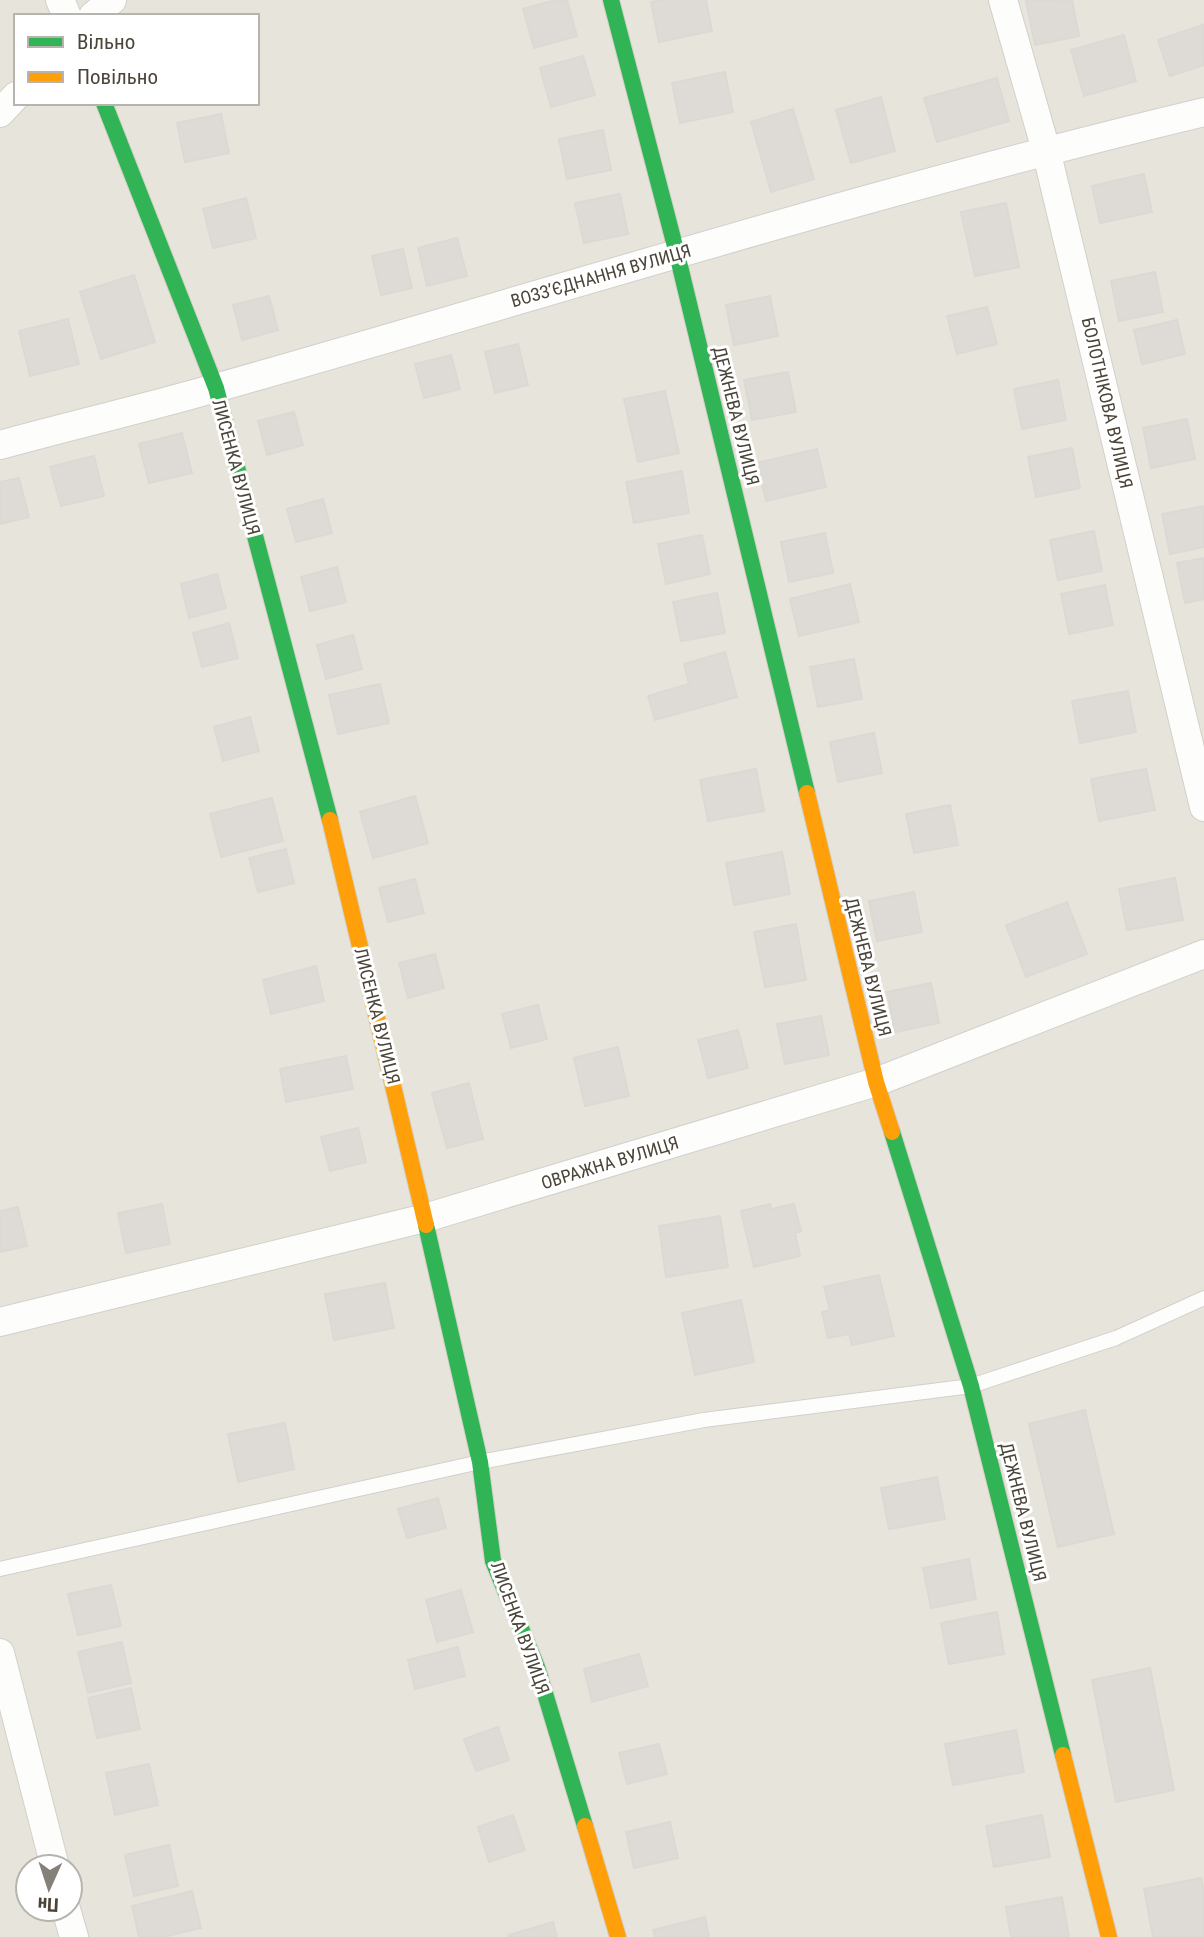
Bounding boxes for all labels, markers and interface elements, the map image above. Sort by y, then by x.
legend [14,14,259,105]
text: Вільно [77,30,135,54]
text: Повільно [77,65,158,89]
street label: ВОЗЗ’ЄДНАННЯ ВУЛИЦЯ [508,240,693,311]
street label: БОЛОТНІКОВА ВУЛИЦЯ [1078,315,1137,491]
street label: ДЕЖНЕВА ВУЛИЦЯ [709,344,764,488]
street label: ЛИСЕНКА ВУЛИЦЯ [208,396,265,537]
street label: ДЕЖНЕВА ВУЛИЦЯ [841,895,896,1039]
street label: ЛИСЕНКА ВУЛИЦЯ [350,945,405,1086]
street label: ОВРАЖНА ВУЛИЦЯ [538,1132,681,1193]
street label: ДЕЖНЕВА ВУЛИЦЯ [996,1440,1051,1584]
street label: ЛИСЕНКА ВУЛИЦЯ [487,1558,554,1697]
north arrow [14,1853,84,1923]
text: Пн [37,1892,59,1917]

